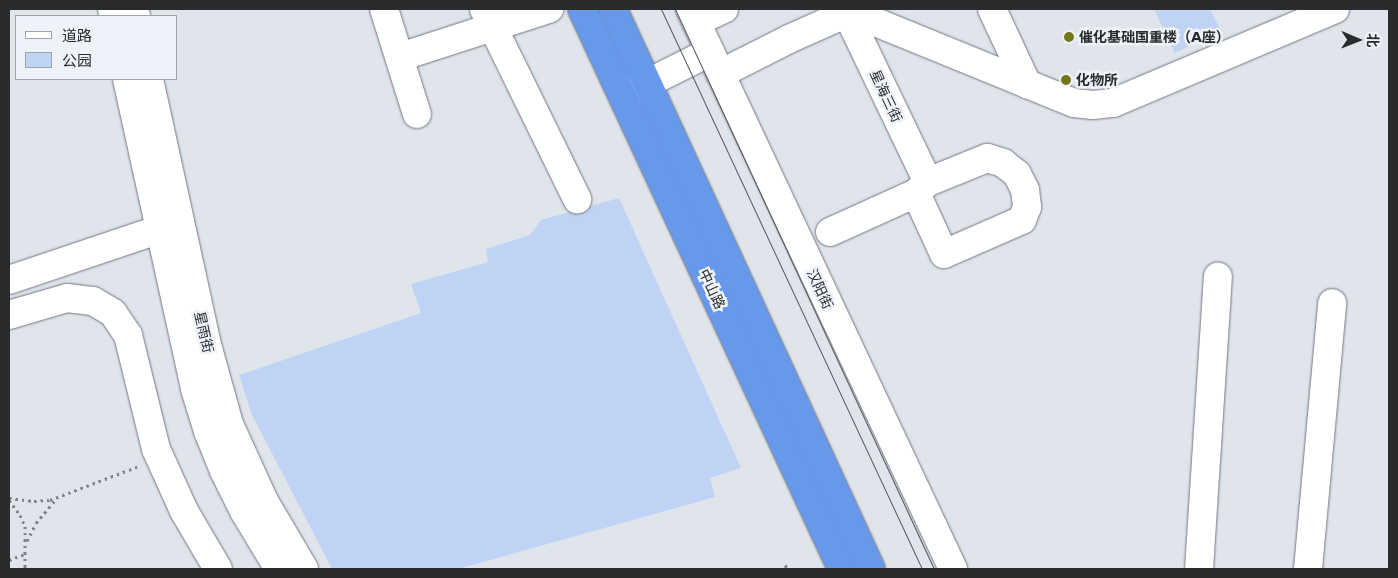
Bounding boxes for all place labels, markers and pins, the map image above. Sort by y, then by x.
place label: 催化基础国重楼（A座） [1079,29,1230,45]
marker: 催化基础国重楼（A座） [1063,31,1075,43]
place label: 化物所 [1076,72,1118,88]
marker: 化物所 [1060,74,1072,86]

